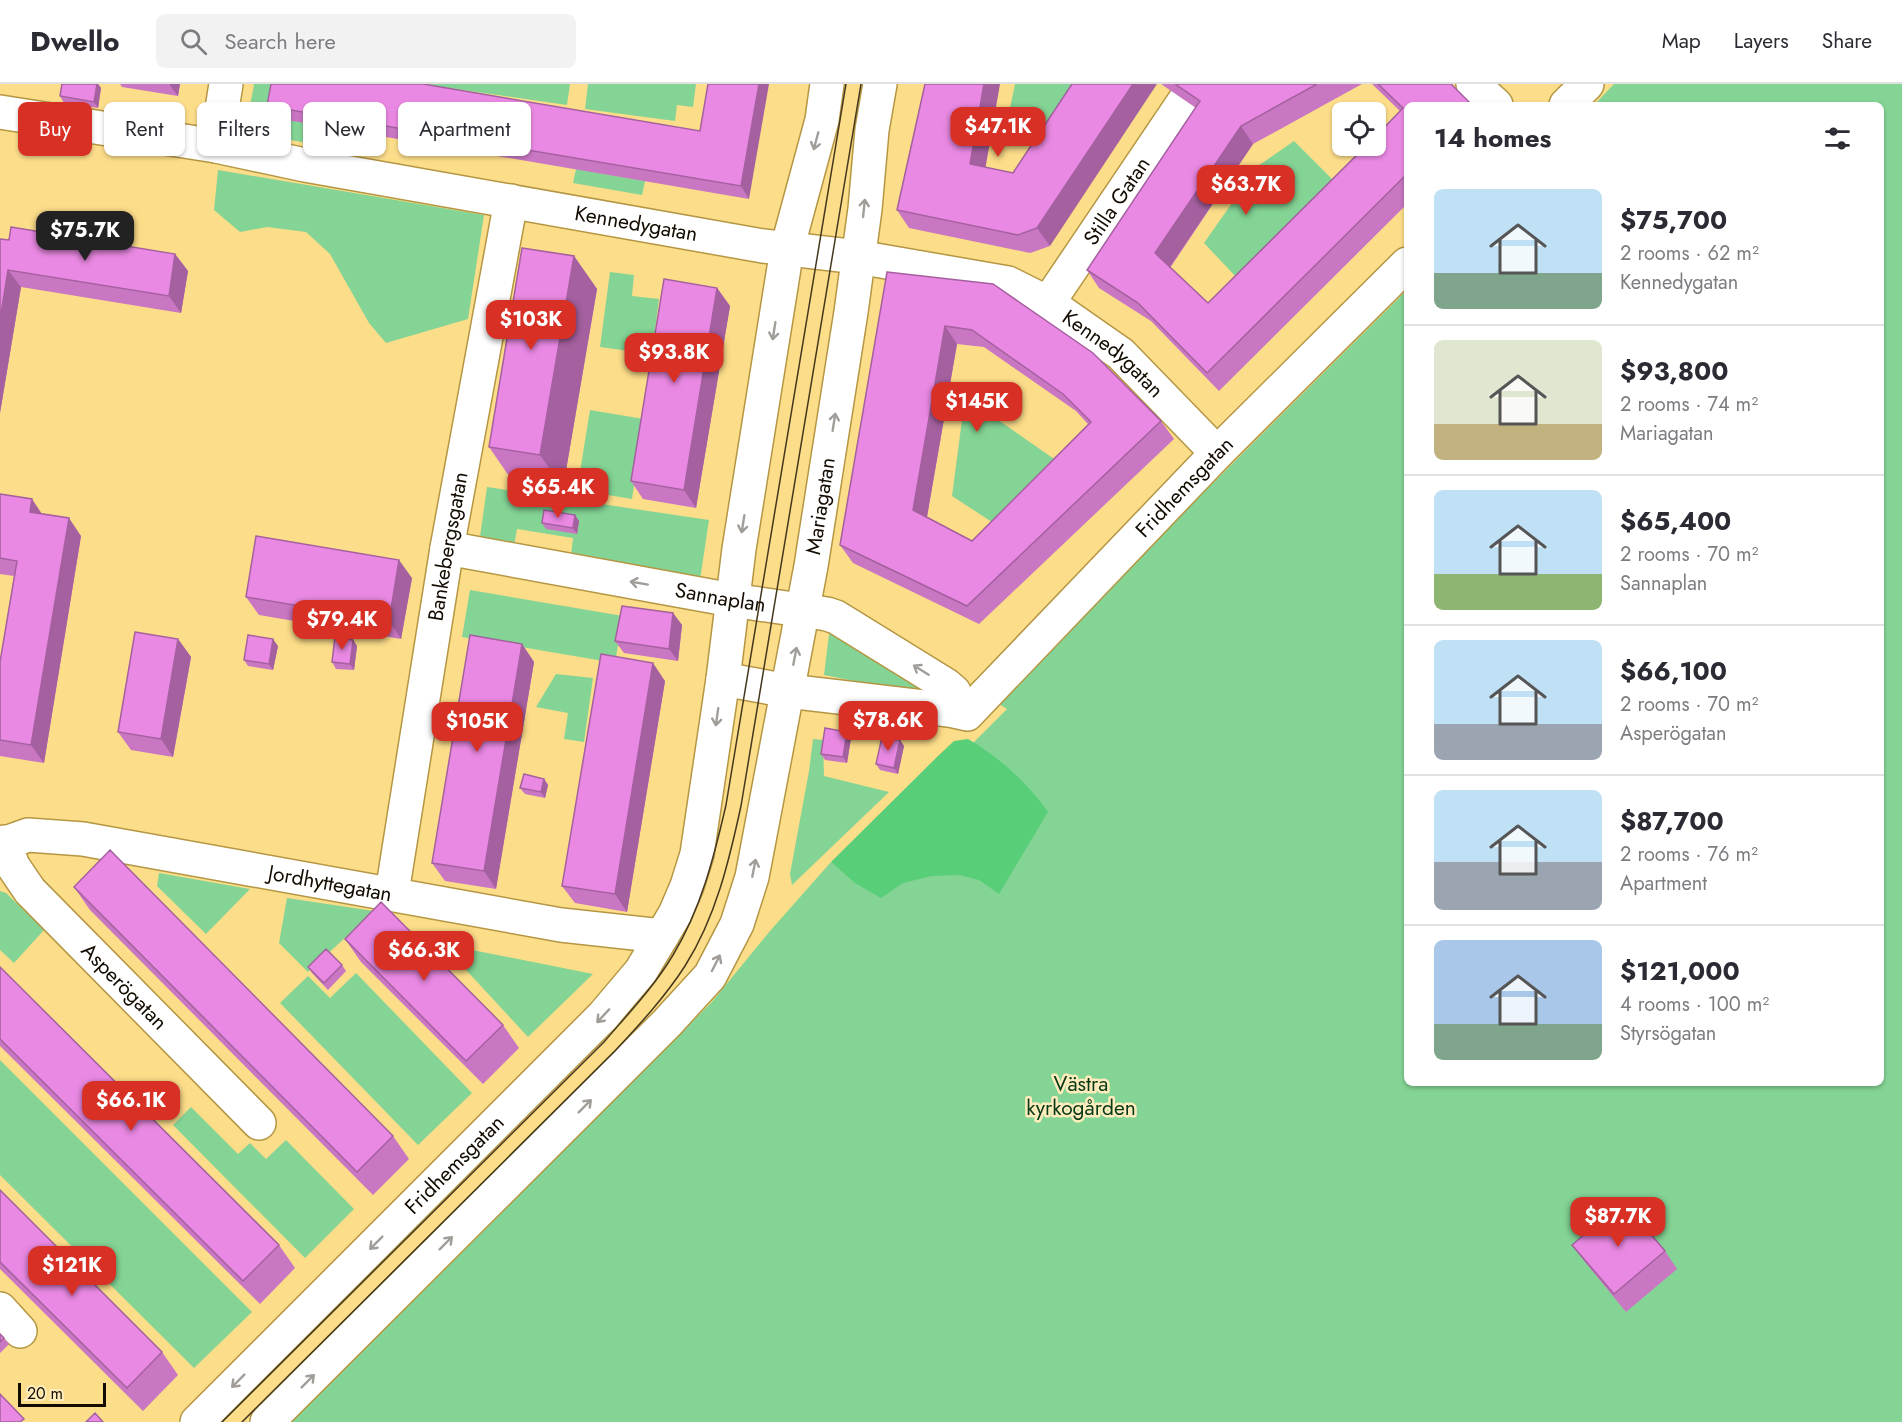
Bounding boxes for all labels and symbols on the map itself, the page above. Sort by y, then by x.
pin: $47.1K [949,107,1047,158]
one-way arrow [810,131,821,150]
street label: Stilla Gatan [1076,151,1157,251]
pin: $63.7K [1197,165,1295,216]
street label: Kennedygatan [572,198,700,249]
one-way arrow [859,199,870,219]
pin: $75.7K [36,211,134,262]
pin: $103K [489,300,573,351]
street label: Kennedygatan [1056,302,1171,404]
one-way arrow [768,321,779,341]
pin: $93.8K [625,333,723,384]
pin: $145K [935,382,1019,433]
one-way arrow [828,412,839,432]
street label: Fridhemsgatan [1129,430,1240,544]
street label: Mariagatan [798,455,843,557]
pin: $65.4K [509,468,607,519]
street label: Bankebergsgatan [421,469,476,623]
one-way arrow [737,514,748,533]
street label: Sannaplan [673,575,768,620]
one-way arrow [630,577,650,588]
pin: $79.4K [293,600,391,651]
one-way arrow [790,646,801,666]
one-way arrow [913,663,930,675]
pin: $78.6K [839,701,937,752]
pin: $105K [435,702,519,753]
one-way arrow [712,707,723,727]
street label: Jordhyttegatan [263,857,394,909]
one-way arrow [749,858,760,878]
pin: $66.3K [375,931,473,982]
street label: Asperögatan [74,936,174,1037]
one-way arrow [711,954,723,972]
one-way arrow [596,1008,610,1023]
park label: Västra kyrkogården [1026,1069,1136,1123]
pin: $66.1K [82,1081,180,1132]
one-way arrow [577,1098,592,1113]
street label: Fridhemsgatan [398,1108,511,1221]
pin: $87.7K [1569,1197,1667,1248]
one-way arrow [369,1235,384,1250]
one-way arrow [439,1236,454,1251]
pin: $121K [30,1246,114,1297]
one-way arrow [231,1373,246,1388]
one-way arrow [301,1373,316,1388]
scale bar [18,1380,106,1408]

